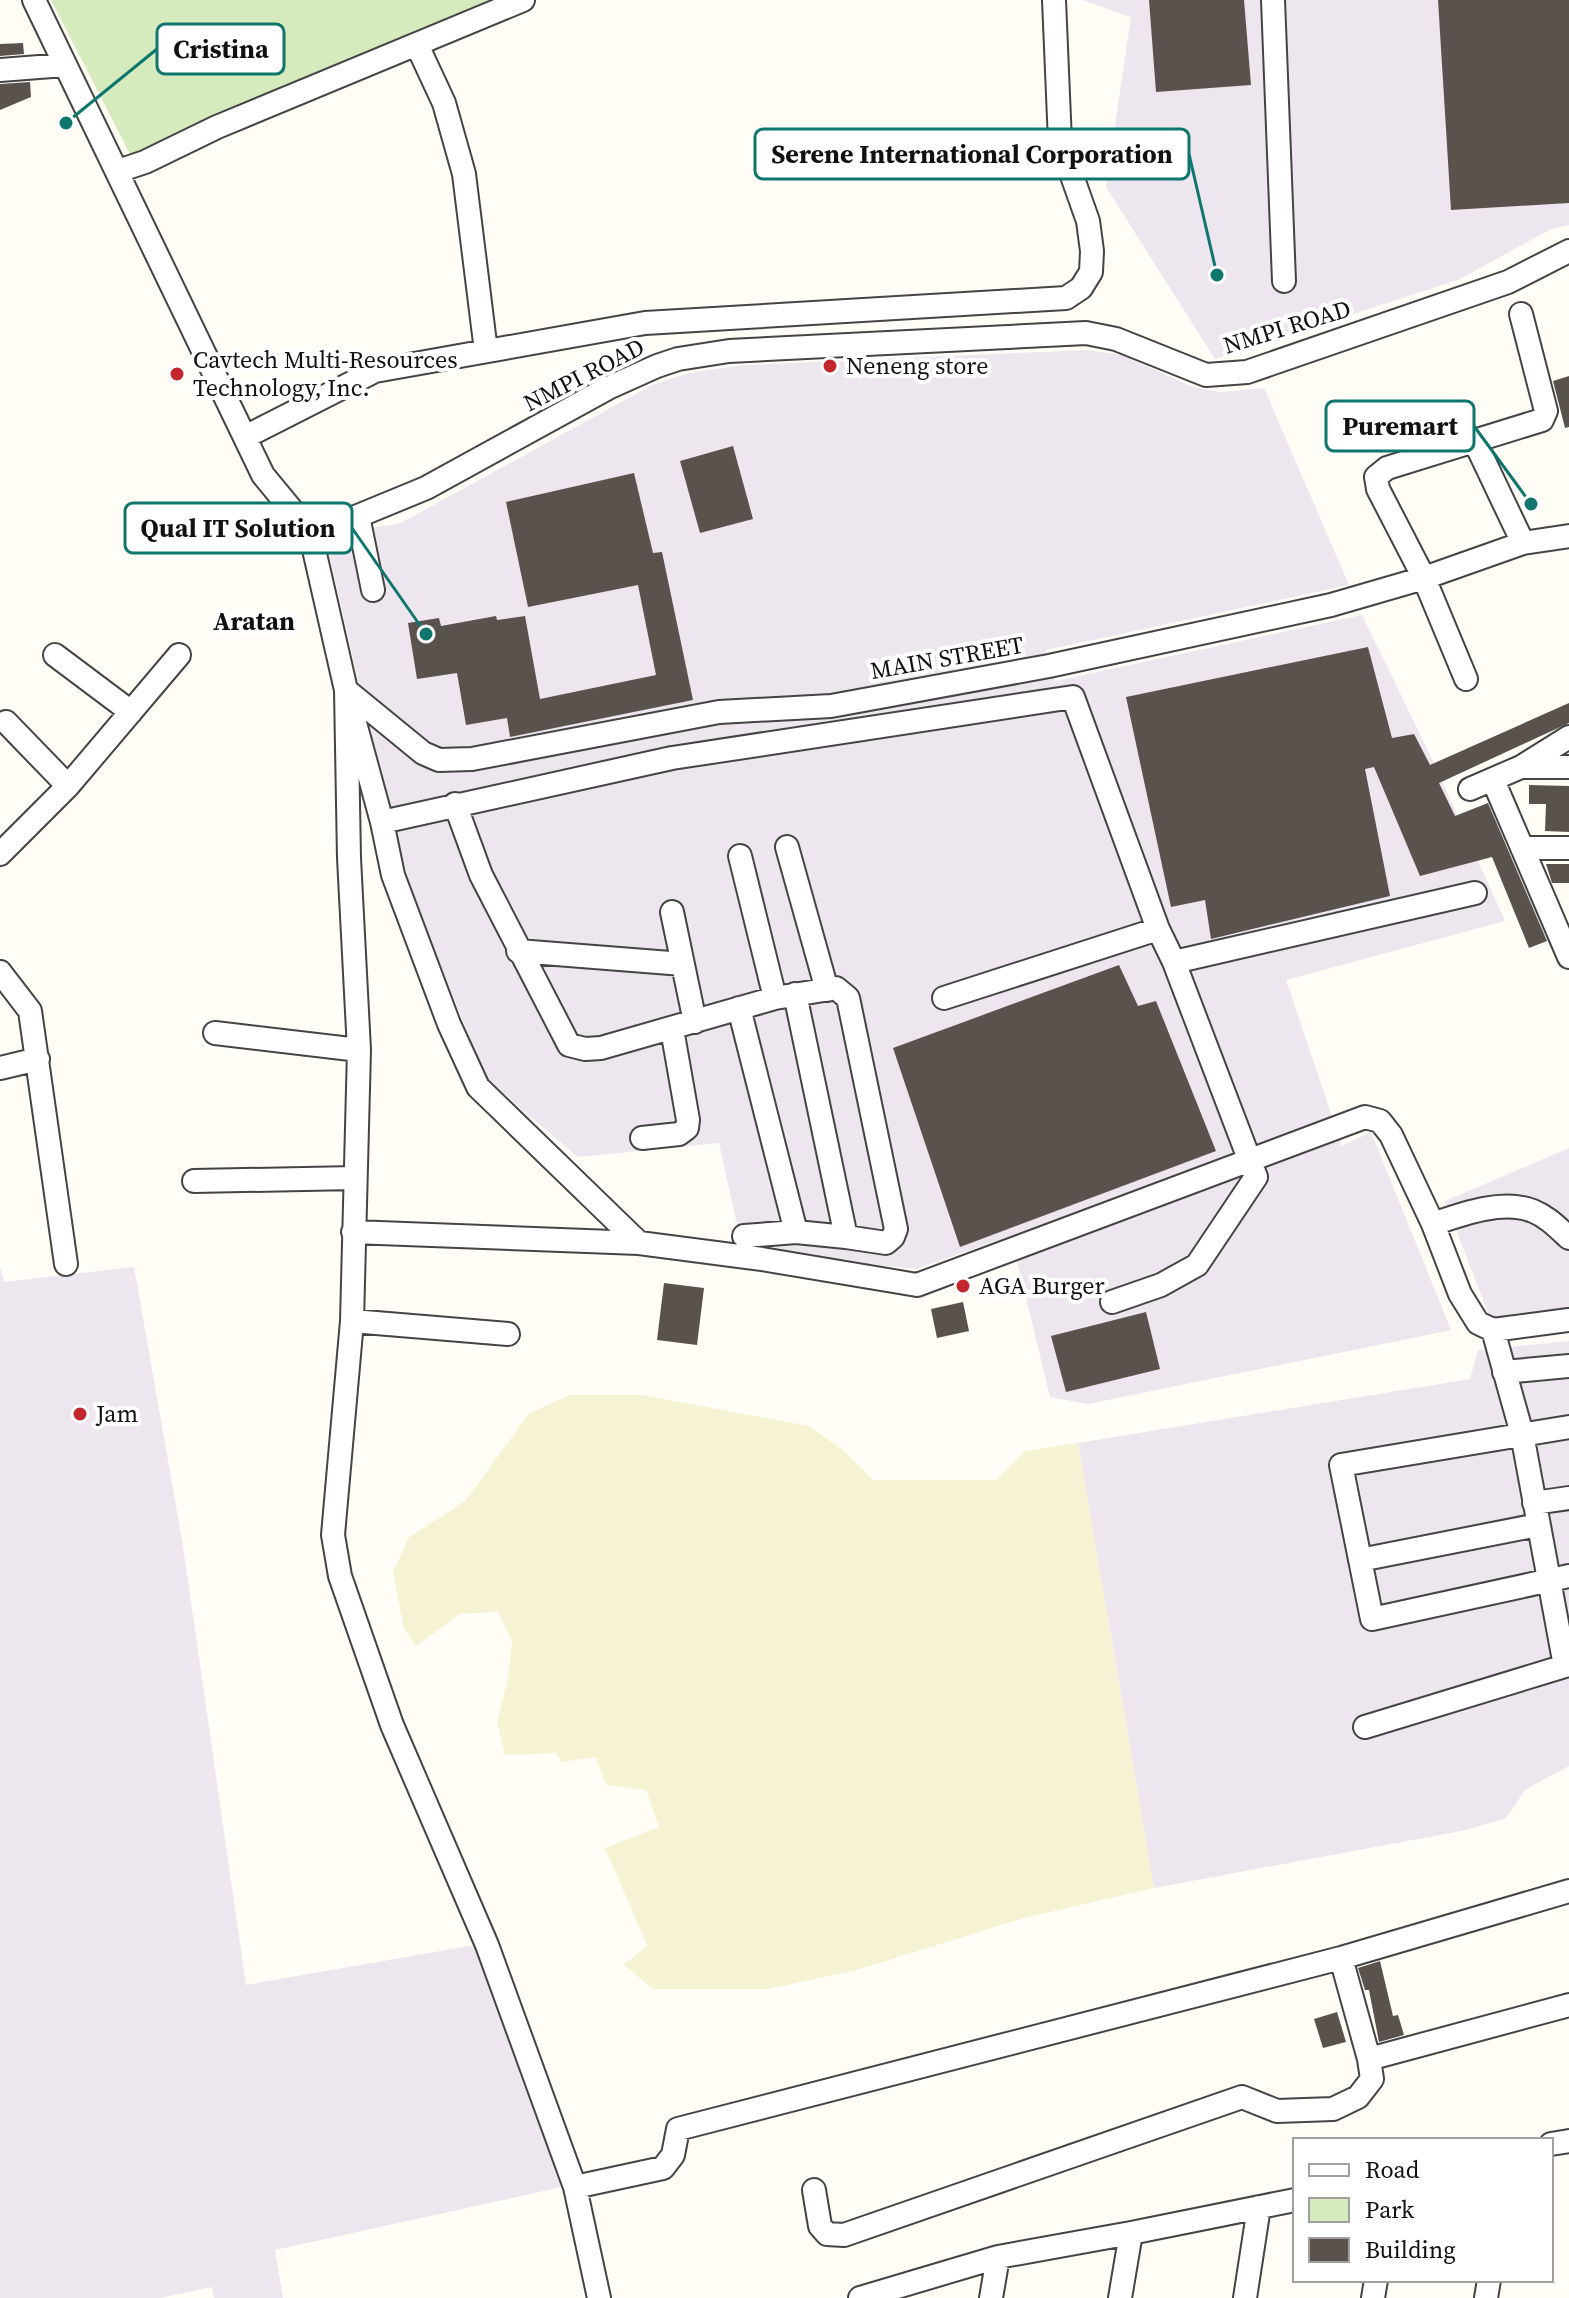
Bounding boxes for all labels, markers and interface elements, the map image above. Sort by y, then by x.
callout: Cristina [157,24,284,74]
text: Cristina [173,31,269,67]
callout: Serene International Corporation [755,129,1189,179]
text: Serene International Corporation [771,136,1173,172]
street label: NMPI ROAD [1219,292,1355,362]
street label: NMPI ROAD [518,330,650,419]
place label: Cavtech Multi-Resources Technology, Inc. [193,343,458,404]
place label: Neneng store [846,349,989,382]
marker: Neneng store [821,357,839,375]
marker: Cavtech Multi-Resources Technology, Inc. [168,365,186,383]
callout: Puremart [1326,401,1474,451]
text: Puremart [1342,408,1458,444]
callout: Qual IT Solution [125,503,352,553]
text: Qual IT Solution [141,510,335,546]
district label: Aratan [213,603,295,639]
street label: MAIN STREET [868,628,1027,687]
place label: AGA Burger [979,1269,1105,1302]
marker: AGA Burger [954,1277,972,1295]
place label: Jam [95,1397,138,1430]
marker: Jam [71,1405,89,1423]
legend [1293,2138,1553,2282]
text: Road [1365,2153,1420,2186]
text: Park [1365,2193,1415,2226]
text: Building [1365,2233,1456,2266]

